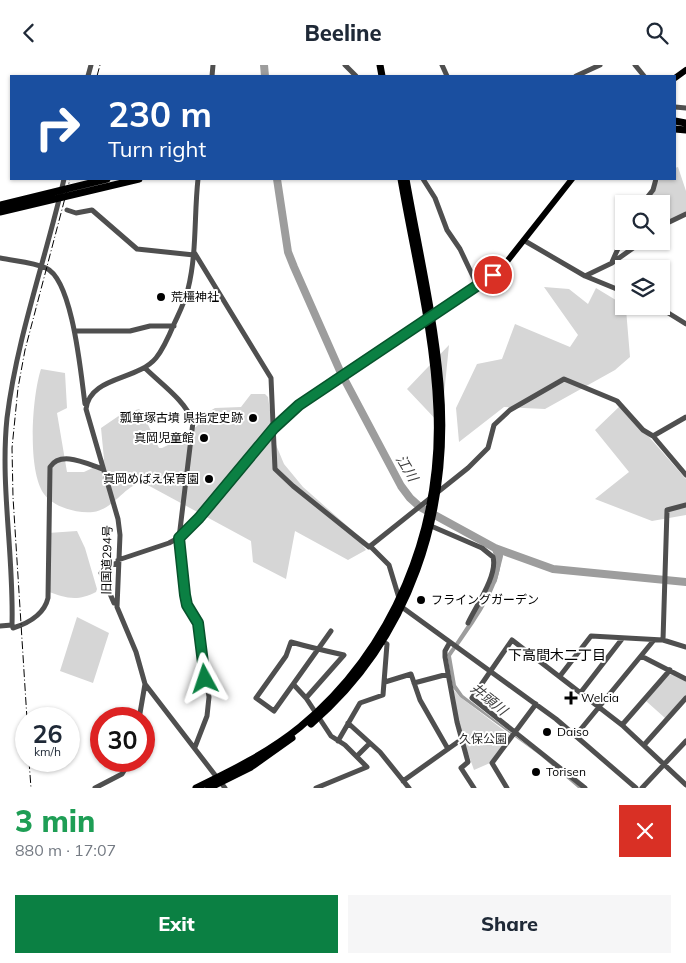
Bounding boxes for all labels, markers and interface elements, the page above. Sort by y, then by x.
icon: back [15,19,43,47]
text: Beeline [304,19,382,47]
icon: search [643,19,671,47]
text: 230 m [108,92,212,136]
icon: right [25,95,90,160]
text: Turn right [108,135,206,163]
map controls [615,195,670,315]
button: search [615,195,670,250]
pin [472,254,514,296]
button: layers [615,260,670,315]
icon: arrive [479,261,507,289]
place label: 荒橿神社 [171,289,219,304]
marker: 荒橿神社 [155,291,167,303]
place label: 瓢箪塚古墳 県指定史跡 [120,410,243,425]
marker: 瓢箪塚古墳 県指定史跡 [247,412,259,424]
place label: 真岡児童館 [134,430,194,445]
marker: 真岡児童館 [198,432,210,444]
water label: 江川 [392,451,423,486]
place label: 真岡めばえ保育園 [103,471,199,486]
marker: 真岡めばえ保育園 [203,473,215,485]
street label: 旧国道294号 [98,525,115,595]
place label: フライングガーデン [431,592,539,607]
marker: フライングガーデン [415,594,427,606]
district label: 下高間木二丁目 [508,646,606,664]
position arrow [178,652,230,704]
water label: 井頭川 [467,679,513,720]
place label: Welcia [581,690,619,705]
marker: Welcia [565,692,577,704]
speed limit sign: 30 [90,707,155,772]
text: 26 [32,718,63,749]
place label: Daiso [557,724,589,739]
marker: Daiso [541,726,553,738]
park label: 久保公園 [459,731,507,746]
text: km/h [34,744,61,759]
place label: Torisen [546,764,586,779]
marker: Torisen [530,766,542,778]
text: 3 min [15,802,95,840]
button: close [619,805,671,857]
text: 880 m · 17:07 [15,840,116,860]
button: Exit [15,895,338,953]
button: Share [348,895,671,953]

